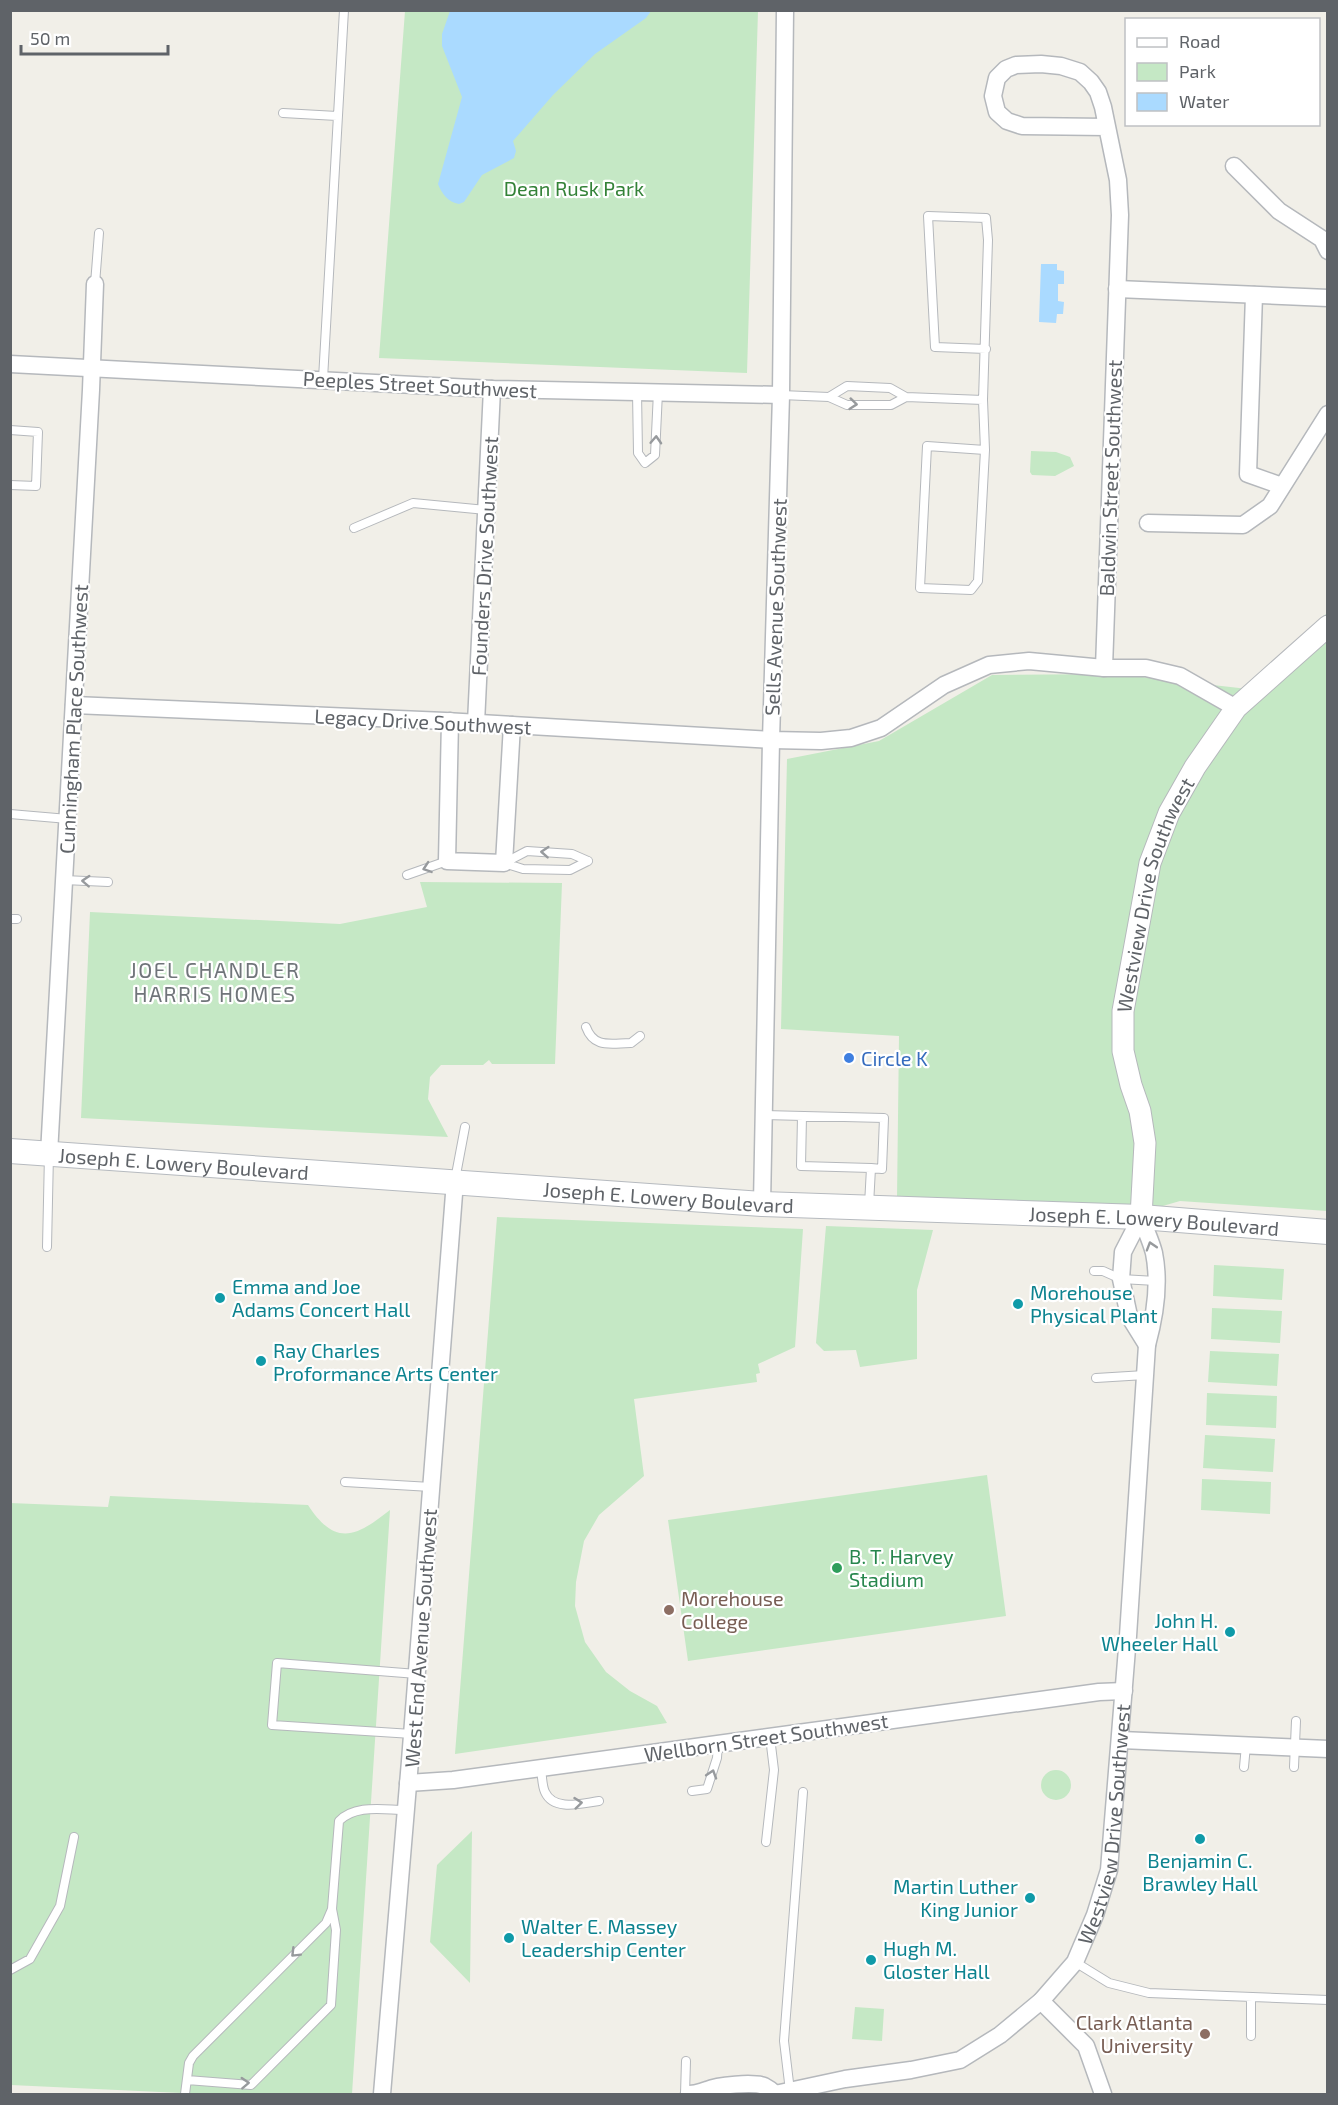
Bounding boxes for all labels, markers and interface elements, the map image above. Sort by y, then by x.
scale bar [21,18,168,56]
legend [1125,18,1320,126]
text: 50 m [30,27,70,49]
text: Road [1179,30,1220,52]
text: Park [1179,60,1216,82]
text: Water [1179,90,1229,112]
park label: Dean Rusk Park [504,176,644,200]
street label: Baldwin Street Southwest [1094,359,1126,597]
street label: Peeples Street Southwest [302,366,538,402]
one-way arrow [848,397,858,410]
street label: Founders Drive Southwest [466,435,502,676]
one-way arrow [649,436,662,445]
street label: Sells Avenue Southwest [759,497,791,716]
street label: Cunningham Place Southwest [54,583,92,854]
street label: Legacy Drive Southwest [314,703,533,739]
street label: Westview Drive Southwest [1111,773,1199,1014]
one-way arrow [541,846,550,859]
one-way arrow [422,861,433,874]
one-way arrow [82,875,91,888]
district label: JOEL CHANDLER HARRIS HOMES [130,957,300,1006]
place label: Circle K [861,1046,928,1070]
marker: Circle K [842,1051,856,1065]
street label: Joseph E. Lowery Boulevard [58,1142,310,1184]
street label: Joseph E. Lowery Boulevard [542,1177,794,1217]
street label: Joseph E. Lowery Boulevard [1028,1201,1280,1240]
one-way arrow [1146,1241,1158,1252]
place label: Emma and Joe Adams Concert Hall [232,1274,410,1321]
place label: Morehouse Physical Plant [1030,1280,1158,1327]
marker: Emma and Joe Adams Concert Hall [213,1291,227,1305]
marker: Morehouse Physical Plant [1011,1297,1025,1311]
place label: Ray Charles Proformance Arts Center [273,1338,498,1385]
marker: Ray Charles Proformance Arts Center [254,1354,268,1368]
street label: West End Avenue Southwest [399,1507,441,1768]
place label: B. T. Harvey Stadium [849,1544,954,1591]
marker: B. T. Harvey Stadium [830,1561,844,1575]
place label: Morehouse College [681,1586,784,1633]
marker: Morehouse College [662,1603,676,1617]
place label: John H. Wheeler Hall [1101,1608,1218,1655]
marker: John H. Wheeler Hall [1223,1625,1237,1639]
street label: Westview Drive Southwest [1072,1703,1134,1948]
street label: Wellborn Street Southwest [642,1708,890,1766]
one-way arrow [705,1769,717,1780]
one-way arrow [574,1797,583,1810]
marker: Benjamin C. Brawley Hall [1193,1832,1207,1846]
place label: Benjamin C. Brawley Hall [1142,1848,1258,1895]
place label: Martin Luther King Junior [893,1874,1018,1921]
marker: Martin Luther King Junior [1023,1891,1037,1905]
place label: Walter E. Massey Leadership Center [521,1914,686,1961]
marker: Walter E. Massey Leadership Center [502,1931,516,1945]
place label: Hugh M. Gloster Hall [883,1936,990,1983]
one-way arrow [292,1946,303,1957]
marker: Hugh M. Gloster Hall [864,1953,878,1967]
place label: Clark Atlanta University [1076,2010,1193,2057]
marker: Clark Atlanta University [1198,2027,1212,2041]
one-way arrow [240,2077,250,2090]

